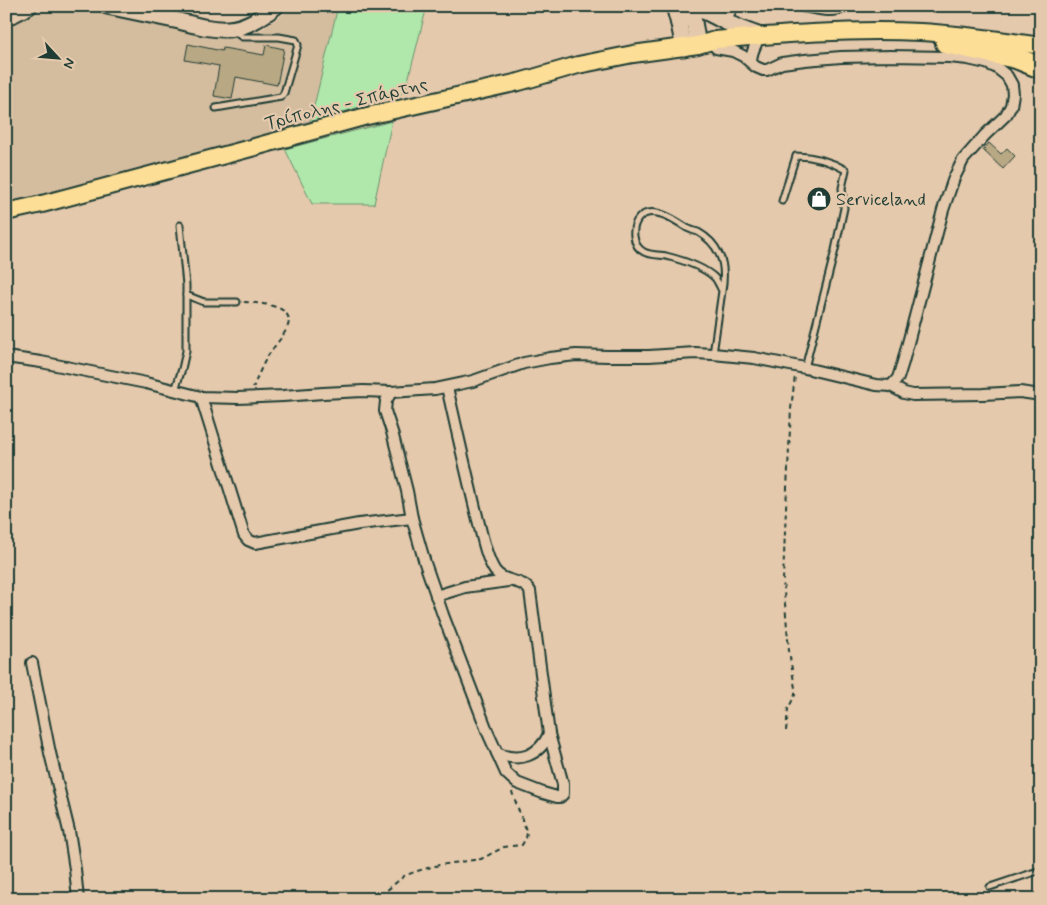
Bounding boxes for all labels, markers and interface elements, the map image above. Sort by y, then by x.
north arrow [32,32,82,82]
text: N [59,55,79,71]
street label: Τρίπολης - Σπάρτης [262,72,430,136]
shop icon: Serviceland [806,186,832,212]
place label: Serviceland [836,188,926,212]

